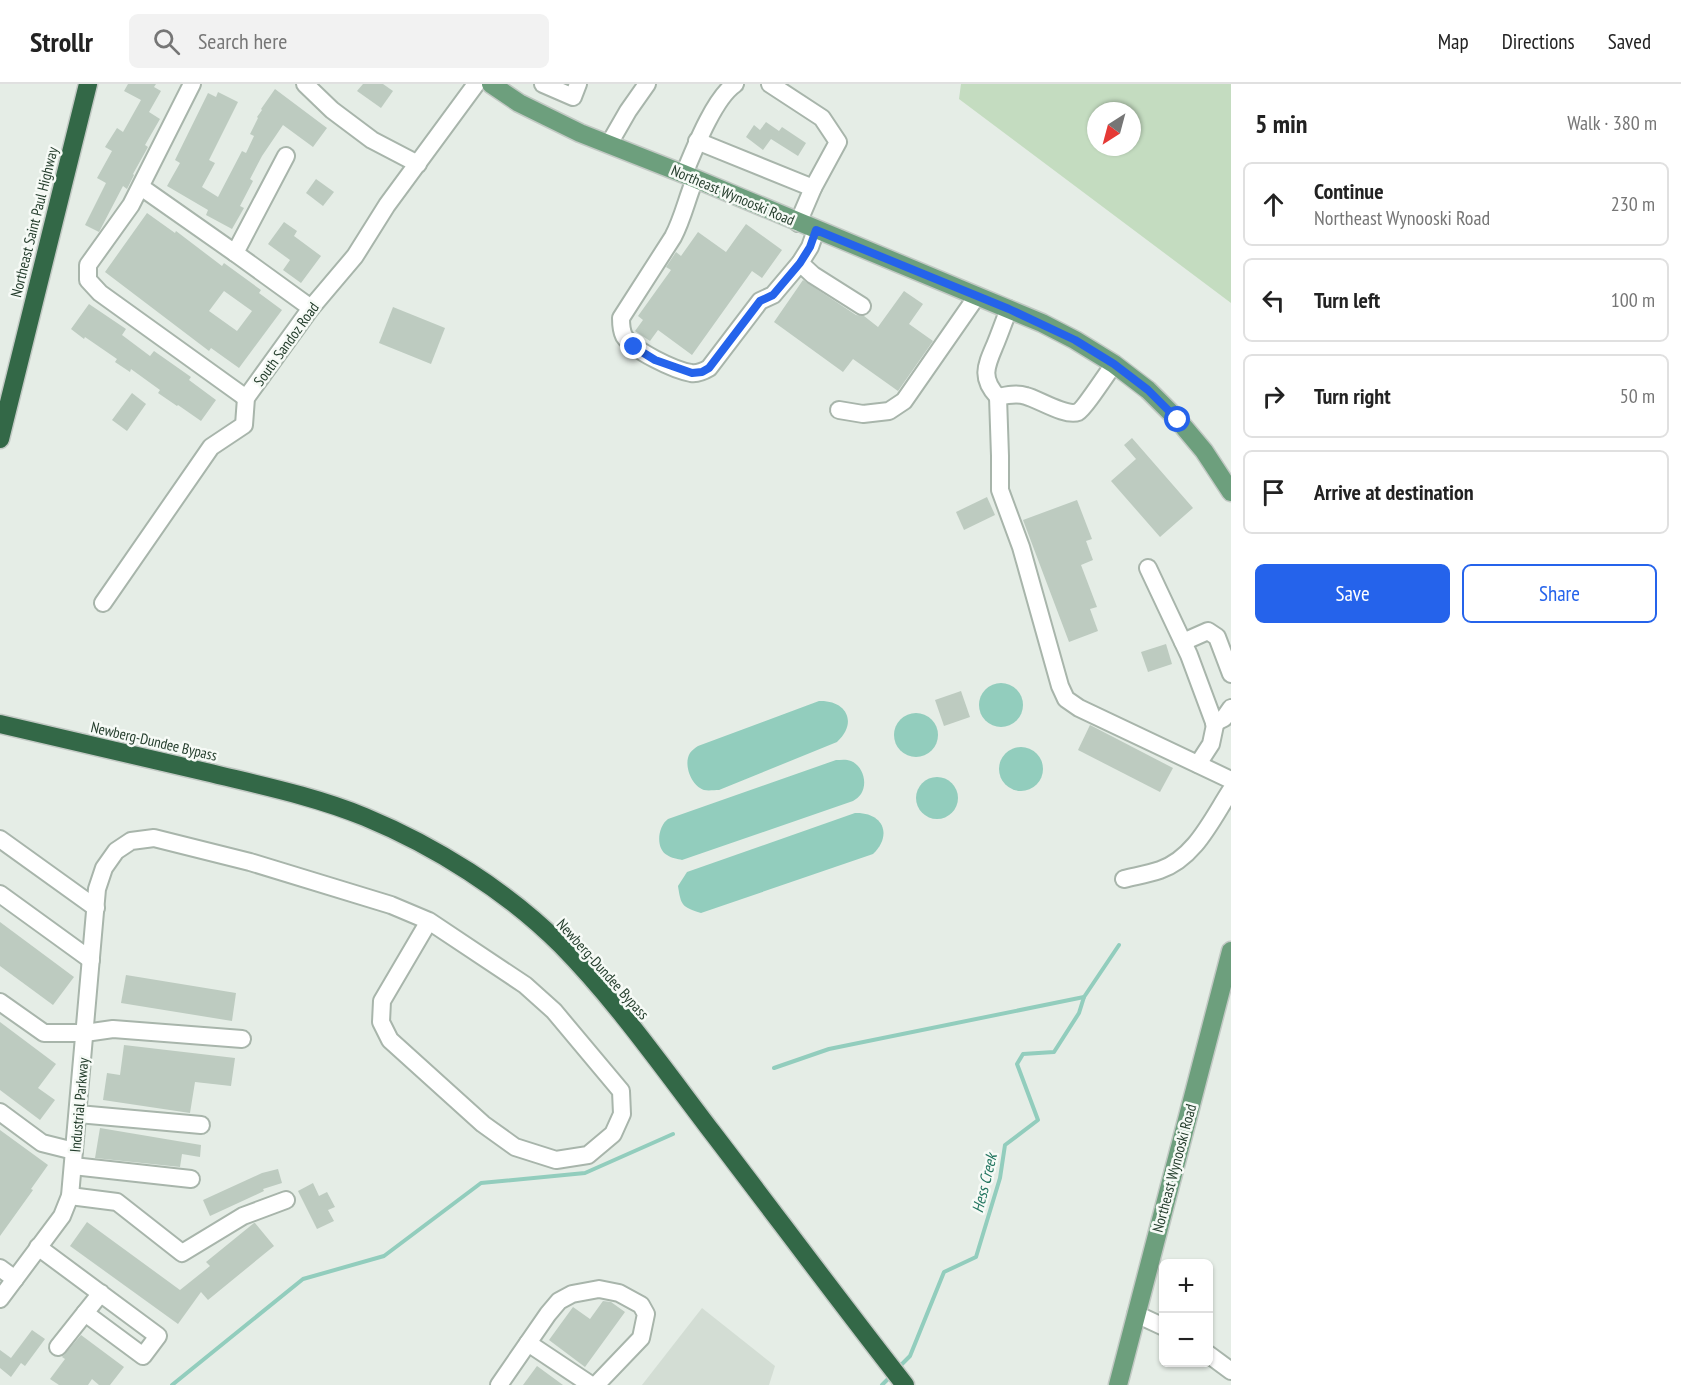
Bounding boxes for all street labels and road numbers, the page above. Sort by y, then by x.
street label: Northeast Saint Paul Highway [6,145,62,299]
street label: Northeast Wynooski Road [668,160,798,230]
street label: South Sandoz Road [249,298,323,390]
street label: Newberg-Dundee Bypass [89,717,219,765]
street label: Newberg-Dundee Bypass [553,915,653,1023]
street label: Industrial Parkway [65,1056,93,1153]
street label: Northeast Wynooski Road [1148,1102,1200,1234]

